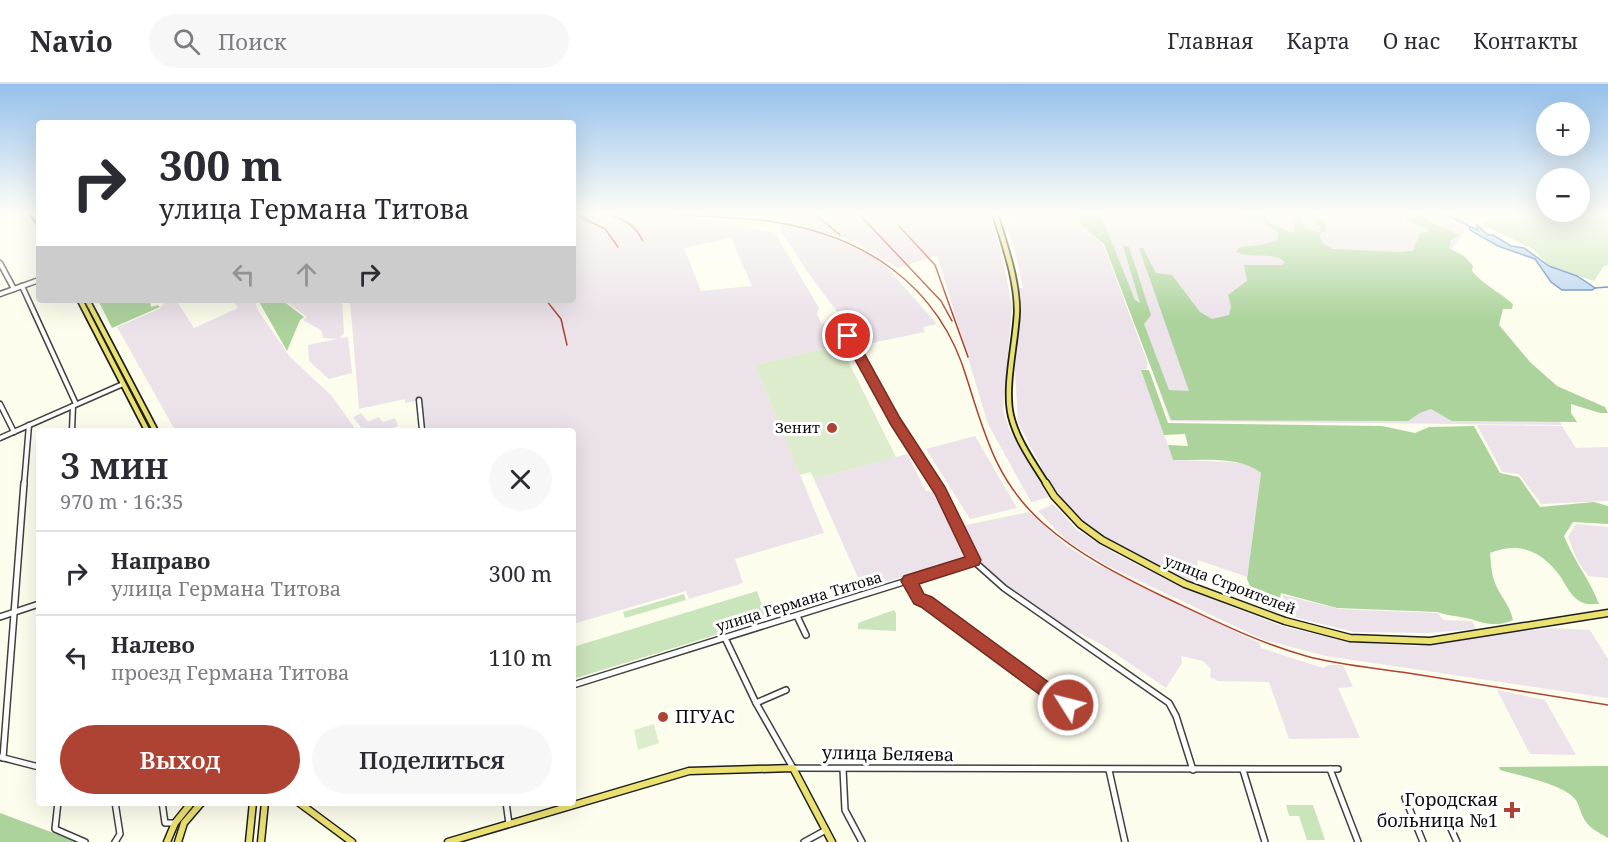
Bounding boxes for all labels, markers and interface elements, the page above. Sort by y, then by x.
search box [149,14,569,68]
text: Navio [30,22,113,60]
icon: search [170,25,203,58]
text: Поиск [218,26,287,56]
text: Главная [1167,27,1254,55]
text: Карта [1287,27,1350,55]
text: О нас [1383,27,1440,55]
text: Контакты [1473,27,1578,55]
map controls [1536,102,1590,222]
button: + [1536,102,1590,156]
text: 300 m [159,136,283,193]
icon: right [60,144,138,222]
button: − [1536,168,1590,222]
text: улица Германа Титова [159,190,470,227]
icon: left [227,258,260,291]
icon: ahead [290,258,323,291]
icon: right [353,258,386,291]
pin [822,310,873,361]
icon: arrive [831,319,864,352]
place label: Зенит [775,417,820,437]
marker: Зенит [825,421,839,435]
text: 3 мин [60,441,169,490]
button: close [489,448,552,511]
text: 970 m · 16:35 [60,488,183,515]
text: Направо [111,545,210,575]
street label: улица Строителей [1162,550,1299,618]
icon: right [60,557,93,590]
text: 300 m [489,558,552,588]
street label: улица Германа Титова [713,566,884,636]
text: улица Германа Титова [111,575,341,602]
text: Налево [111,629,195,659]
icon: left [60,641,93,674]
text: 110 m [489,642,552,672]
text: проезд Германа Титова [111,659,349,686]
position arrow [1036,673,1100,737]
place label: ПГУАС [675,704,735,728]
marker: ПГУАС [656,710,670,724]
button: Выход [60,725,300,794]
button: Поделиться [312,725,552,794]
street label: улица Беляева [822,740,954,766]
place label: Городская больница №1 [1377,787,1498,832]
marker: Городская больница №1 [1503,801,1521,819]

